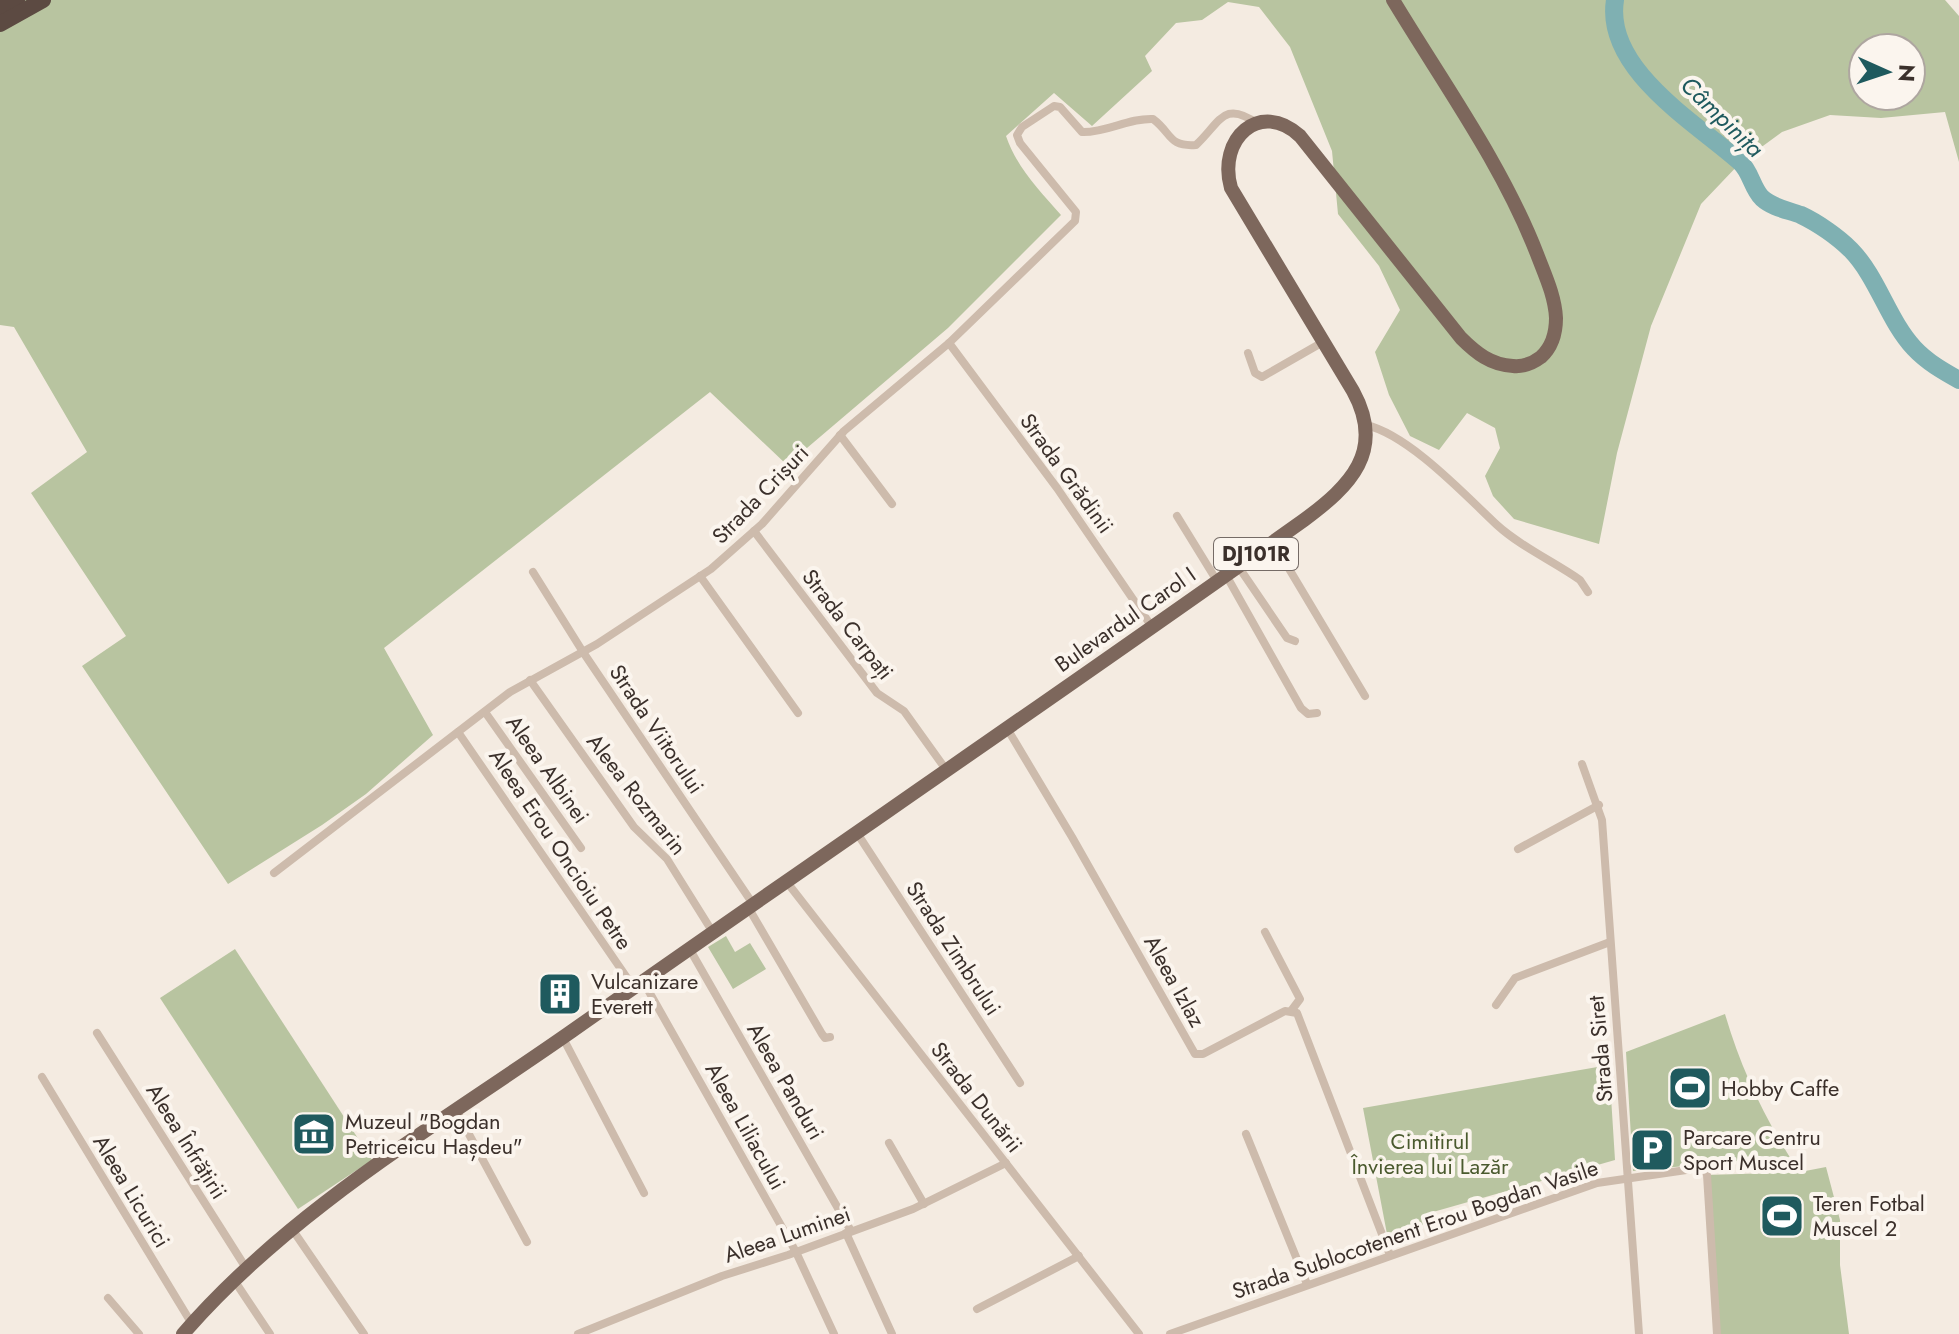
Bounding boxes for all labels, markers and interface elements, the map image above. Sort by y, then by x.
north arrow [1847,32,1927,112]
text: N [1891,63,1923,83]
water label: Câmpinița [1673,68,1772,165]
street label: Strada Grădinii [1012,406,1122,540]
street label: Strada Crișuri [704,437,816,551]
road number: DJ101R [1214,538,1298,570]
street label: Bulevardul Carol I [1048,558,1202,680]
street label: Strada Carpați [795,562,901,686]
street label: Strada Viitorului [602,658,712,800]
street label: Aleea Albinei [499,708,597,830]
street label: Aleea Rozmarin [579,727,695,861]
street label: Aleea Erou Oncioiu Petre [482,742,640,956]
street label: Strada Zimbrului [899,875,1009,1021]
street label: Aleea Izlaz [1137,929,1213,1033]
place label: Vulcanizare Everett [591,965,698,1022]
building icon: Vulcanizare Everett [536,970,584,1018]
street label: Strada Siret [1579,994,1621,1104]
street label: Aleea Panduri [740,1017,832,1145]
street label: Strada Dunării [923,1035,1031,1159]
street label: Aleea Liliacului [698,1057,794,1195]
sports icon: Hobby Caffe [1666,1064,1714,1112]
place label: Hobby Caffe [1721,1072,1839,1104]
street label: Aleea Înfrățirii [139,1077,235,1205]
place label: Muzeul "Bogdan Petriceicu Hașdeu" [345,1105,523,1162]
museum icon: Muzeul "Bogdan Petriceicu Hașdeu" [290,1110,338,1158]
place label: Parcare Centru Sport Muscel [1683,1121,1821,1178]
park label: Cimitirul Învierea lui Lazăr [1350,1125,1509,1182]
parking icon: Parcare Centru Sport Muscel [1628,1126,1676,1174]
street label: Aleea Licurici [86,1128,178,1254]
street label: Strada Sublocotenent Erou Bogdan Vasile [1228,1151,1602,1307]
place label: Teren Fotbal Muscel 2 [1813,1187,1925,1244]
sports icon: Teren Fotbal Muscel 2 [1758,1192,1806,1240]
street label: Aleea Luminei [719,1197,855,1271]

